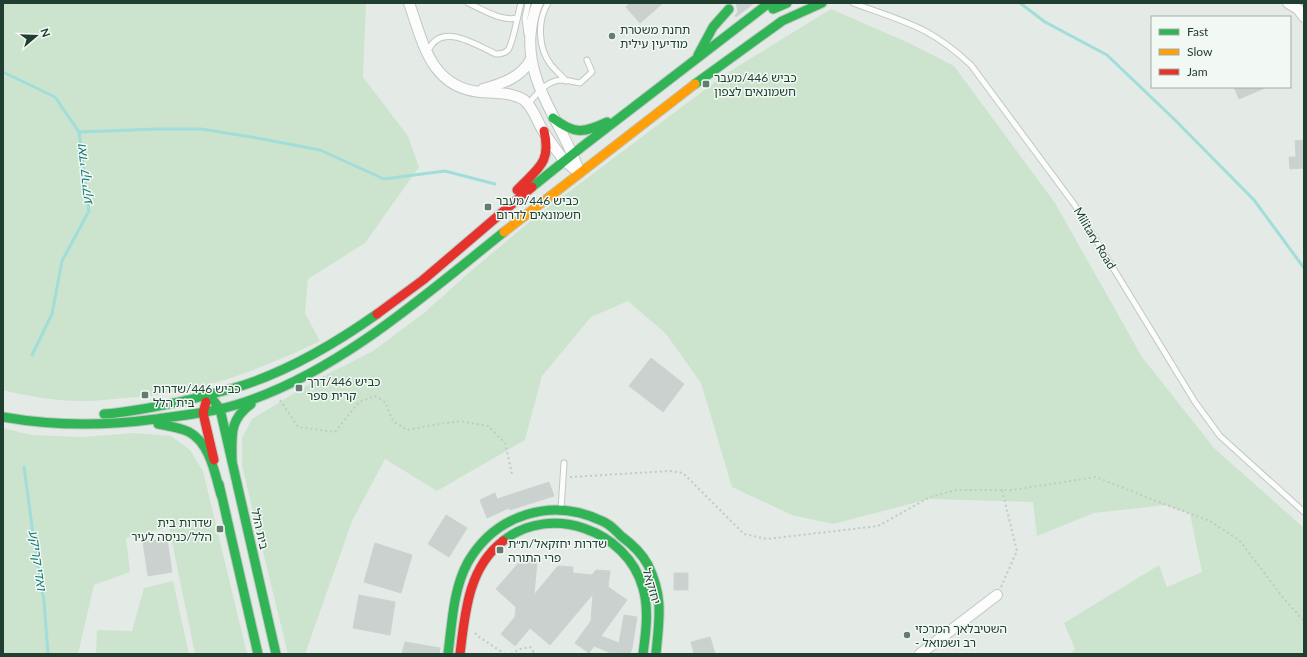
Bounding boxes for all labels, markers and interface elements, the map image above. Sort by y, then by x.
north arrow [16,16,56,56]
legend [1151,16,1291,88]
place label: תחנת משטרת מודיעין עילית [620,22,690,51]
text: Fast [1187,24,1209,39]
text: N [38,26,53,39]
marker: תחנת משטרת מודיעין עילית [607,31,617,41]
text: Slow [1187,44,1213,59]
text: Jam [1187,64,1208,79]
place label: כביש 446/מעבר חשמונאים לצפון [714,70,797,99]
marker: כביש 446/מעבר חשמונאים לצפון [701,79,711,89]
water label: ואדי קריקע [73,143,95,206]
place label: כביש 446/מעבר חשמונאים לדרום [496,193,581,222]
marker: כביש 446/מעבר חשמונאים לדרום [483,202,493,212]
street label: Military Road [1071,204,1119,272]
place label: כביש 446/דרך קרית ספר [307,374,380,403]
place label: כביש 446/שדרות בית הלל [153,381,241,410]
marker: כביש 446/דרך קרית ספר [294,383,304,393]
marker: כביש 446/שדרות בית הלל [140,390,150,400]
street label: בית הלל [248,507,272,551]
place label: שדרות בית הלל/כניסה לעיר [131,515,212,544]
marker: שדרות בית הלל/כניסה לעיר [215,524,225,534]
water label: ואדי קריקע [26,529,50,592]
place label: שדרות יחזקאל/ת״ת פרי התורה [508,536,607,565]
marker: שדרות יחזקאל/ת״ת פרי התורה [495,545,505,555]
street label: יחזקאל [640,566,664,606]
place label: השטיבלאך המרכזי - רב ושמואל [915,621,1007,650]
marker: השטיבלאך המרכזי - רב ושמואל [902,630,912,640]

